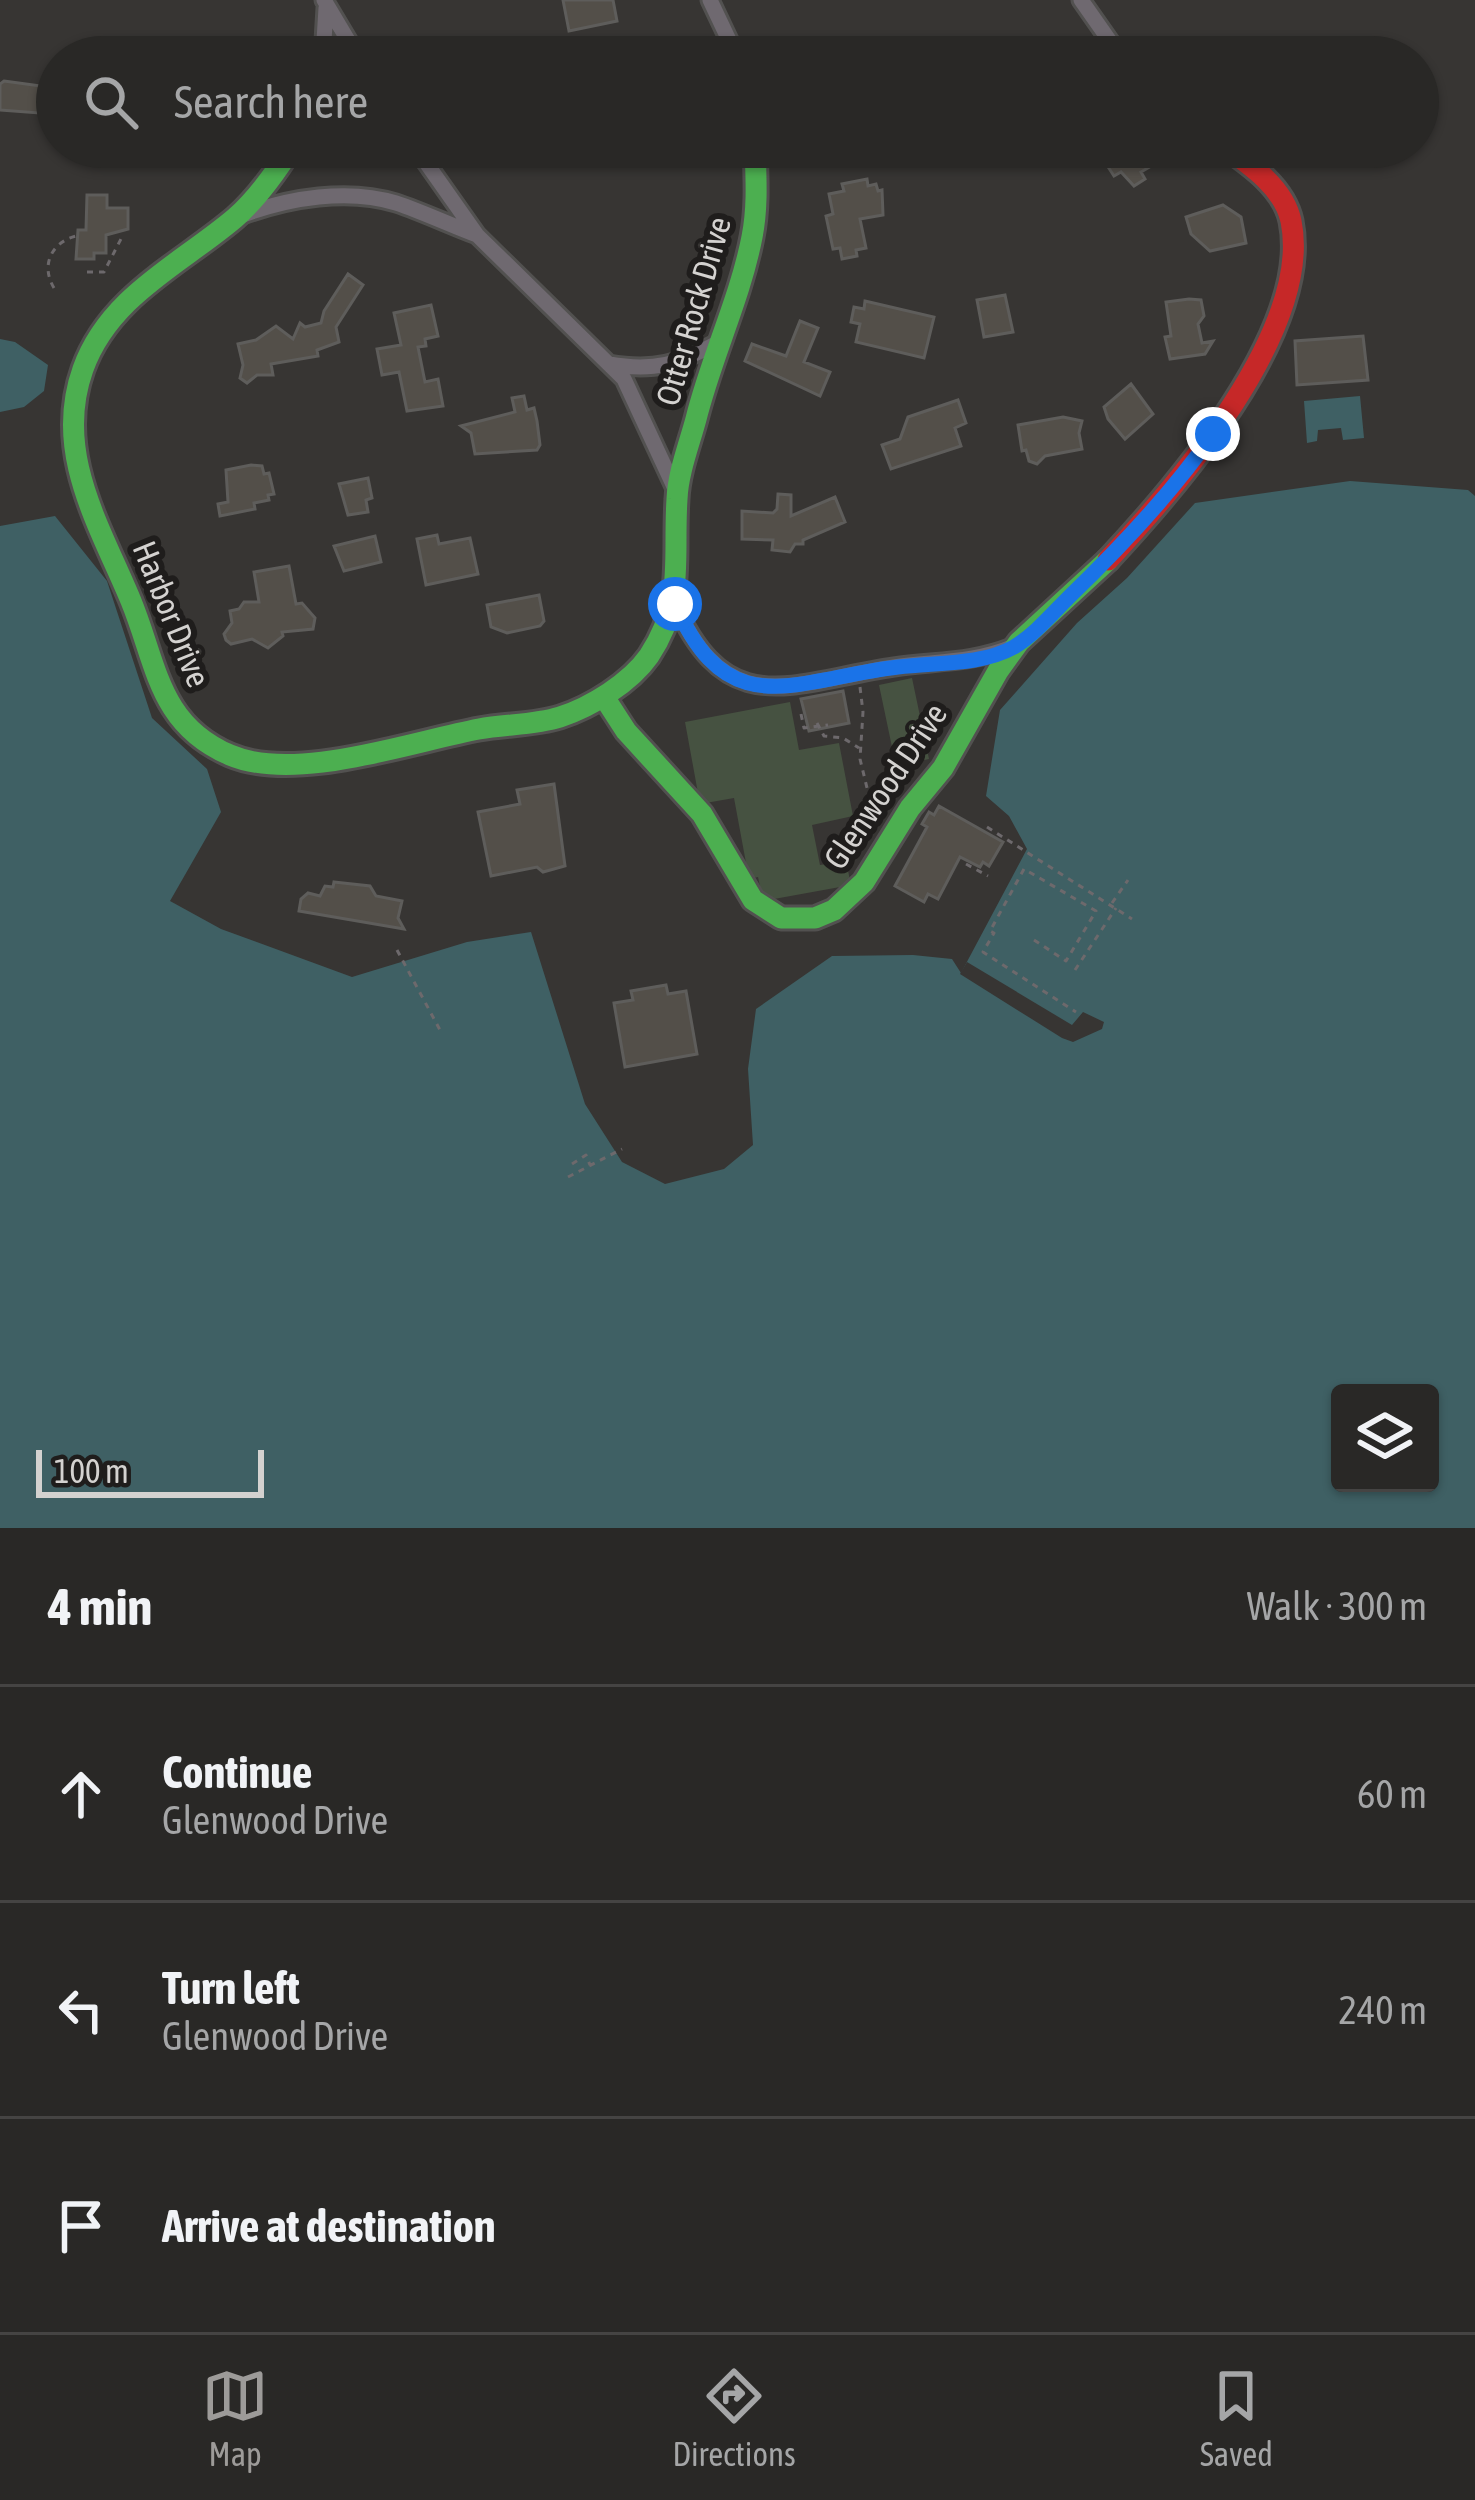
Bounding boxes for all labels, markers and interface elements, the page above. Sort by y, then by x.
search box [36,36,1439,168]
icon: search [78,69,144,135]
text: Search here [174,76,368,128]
street label: Otter Rock Drive [648,212,738,410]
route end [1186,407,1240,461]
street label: Harbor Drive [126,536,218,692]
route start [648,577,702,631]
street label: Glenwood Drive [816,696,954,876]
map controls [1331,1384,1439,1492]
button: layers [1331,1384,1439,1492]
scale bar [36,1444,264,1497]
text: 100 m [54,1452,129,1490]
text: 4 min [48,1577,152,1636]
text: Walk · 300 m [1247,1584,1427,1628]
text: Continue [162,1746,313,1798]
icon: ahead [48,1761,114,1827]
text: 60 m [1357,1772,1427,1816]
text: Glenwood Drive [162,1798,388,1842]
text: Turn left [162,1962,300,2014]
icon: left [48,1977,114,2043]
text: 240 m [1339,1988,1427,2032]
text: Glenwood Drive [162,2014,388,2058]
icon: arrive [48,2193,114,2259]
text: Arrive at destination [162,2200,496,2252]
tab: Map [202,2363,268,2473]
tab: Directions [672,2363,796,2473]
tab: Saved [1200,2363,1273,2473]

